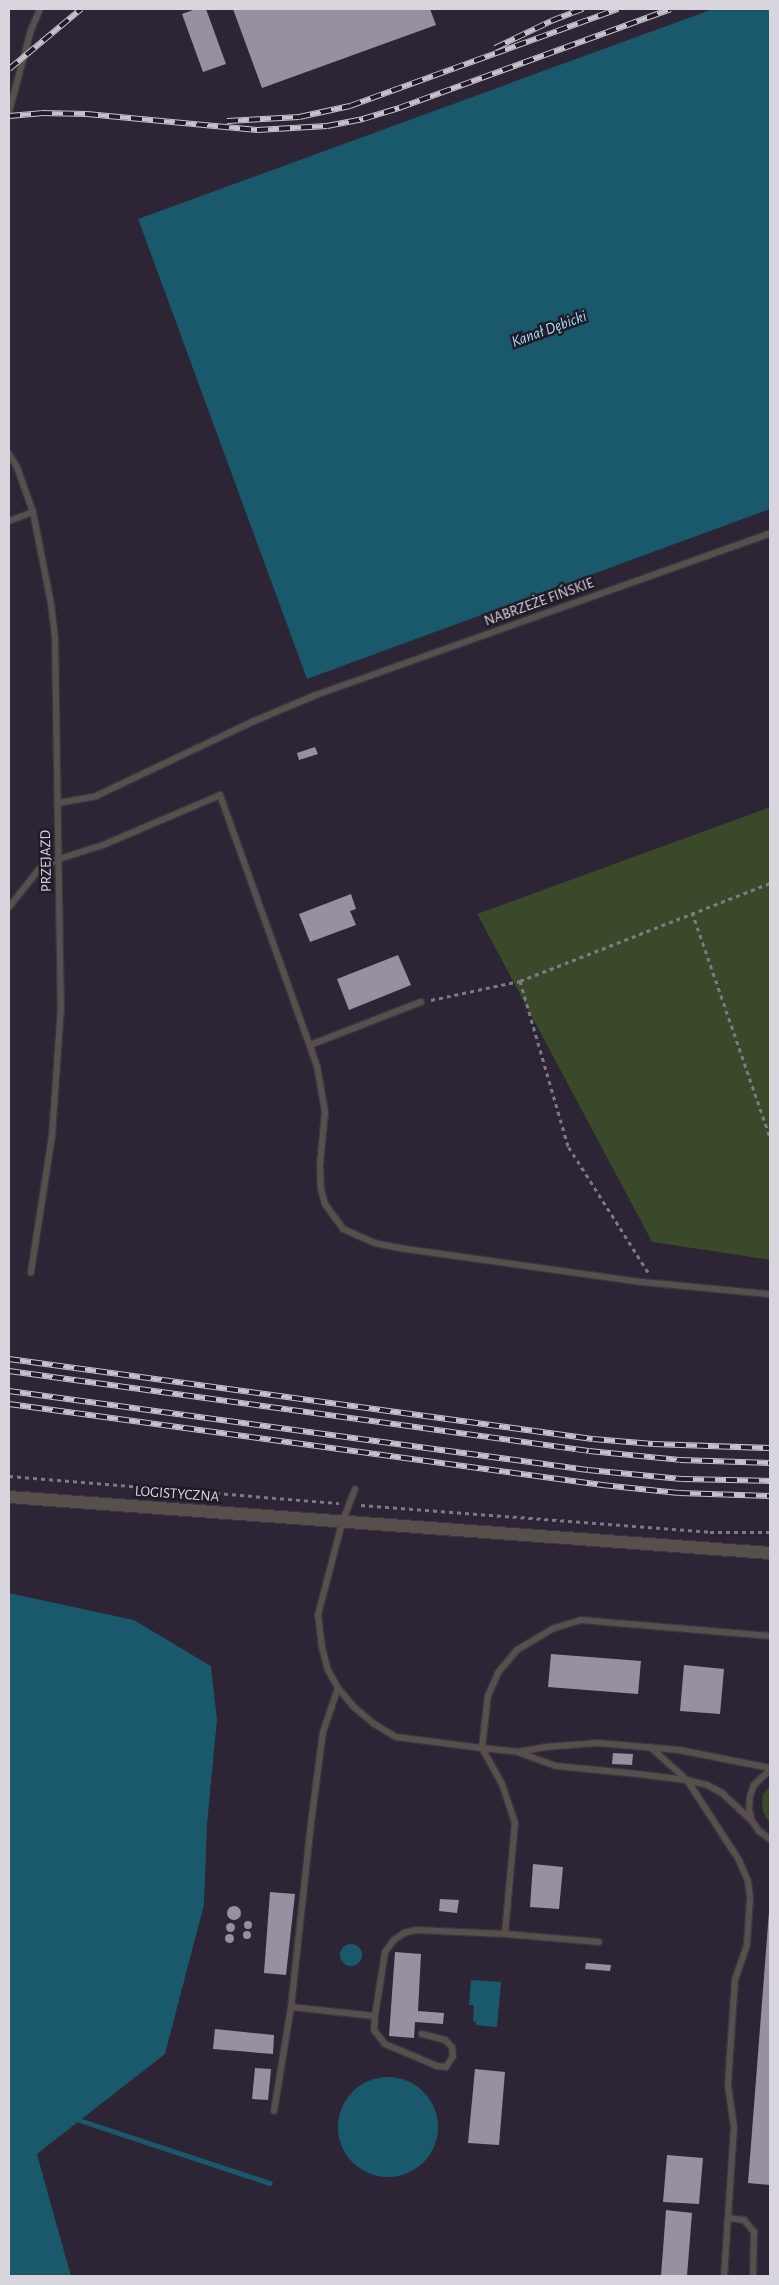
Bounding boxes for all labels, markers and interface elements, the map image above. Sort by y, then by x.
water label: Kanał Dębicki [509,307,589,351]
street label: NABRZEŻE FIŃSKIE [482,574,596,630]
street label: PRZEJAZD [36,830,56,892]
street label: LOGISTYCZNA [134,1482,220,1506]

